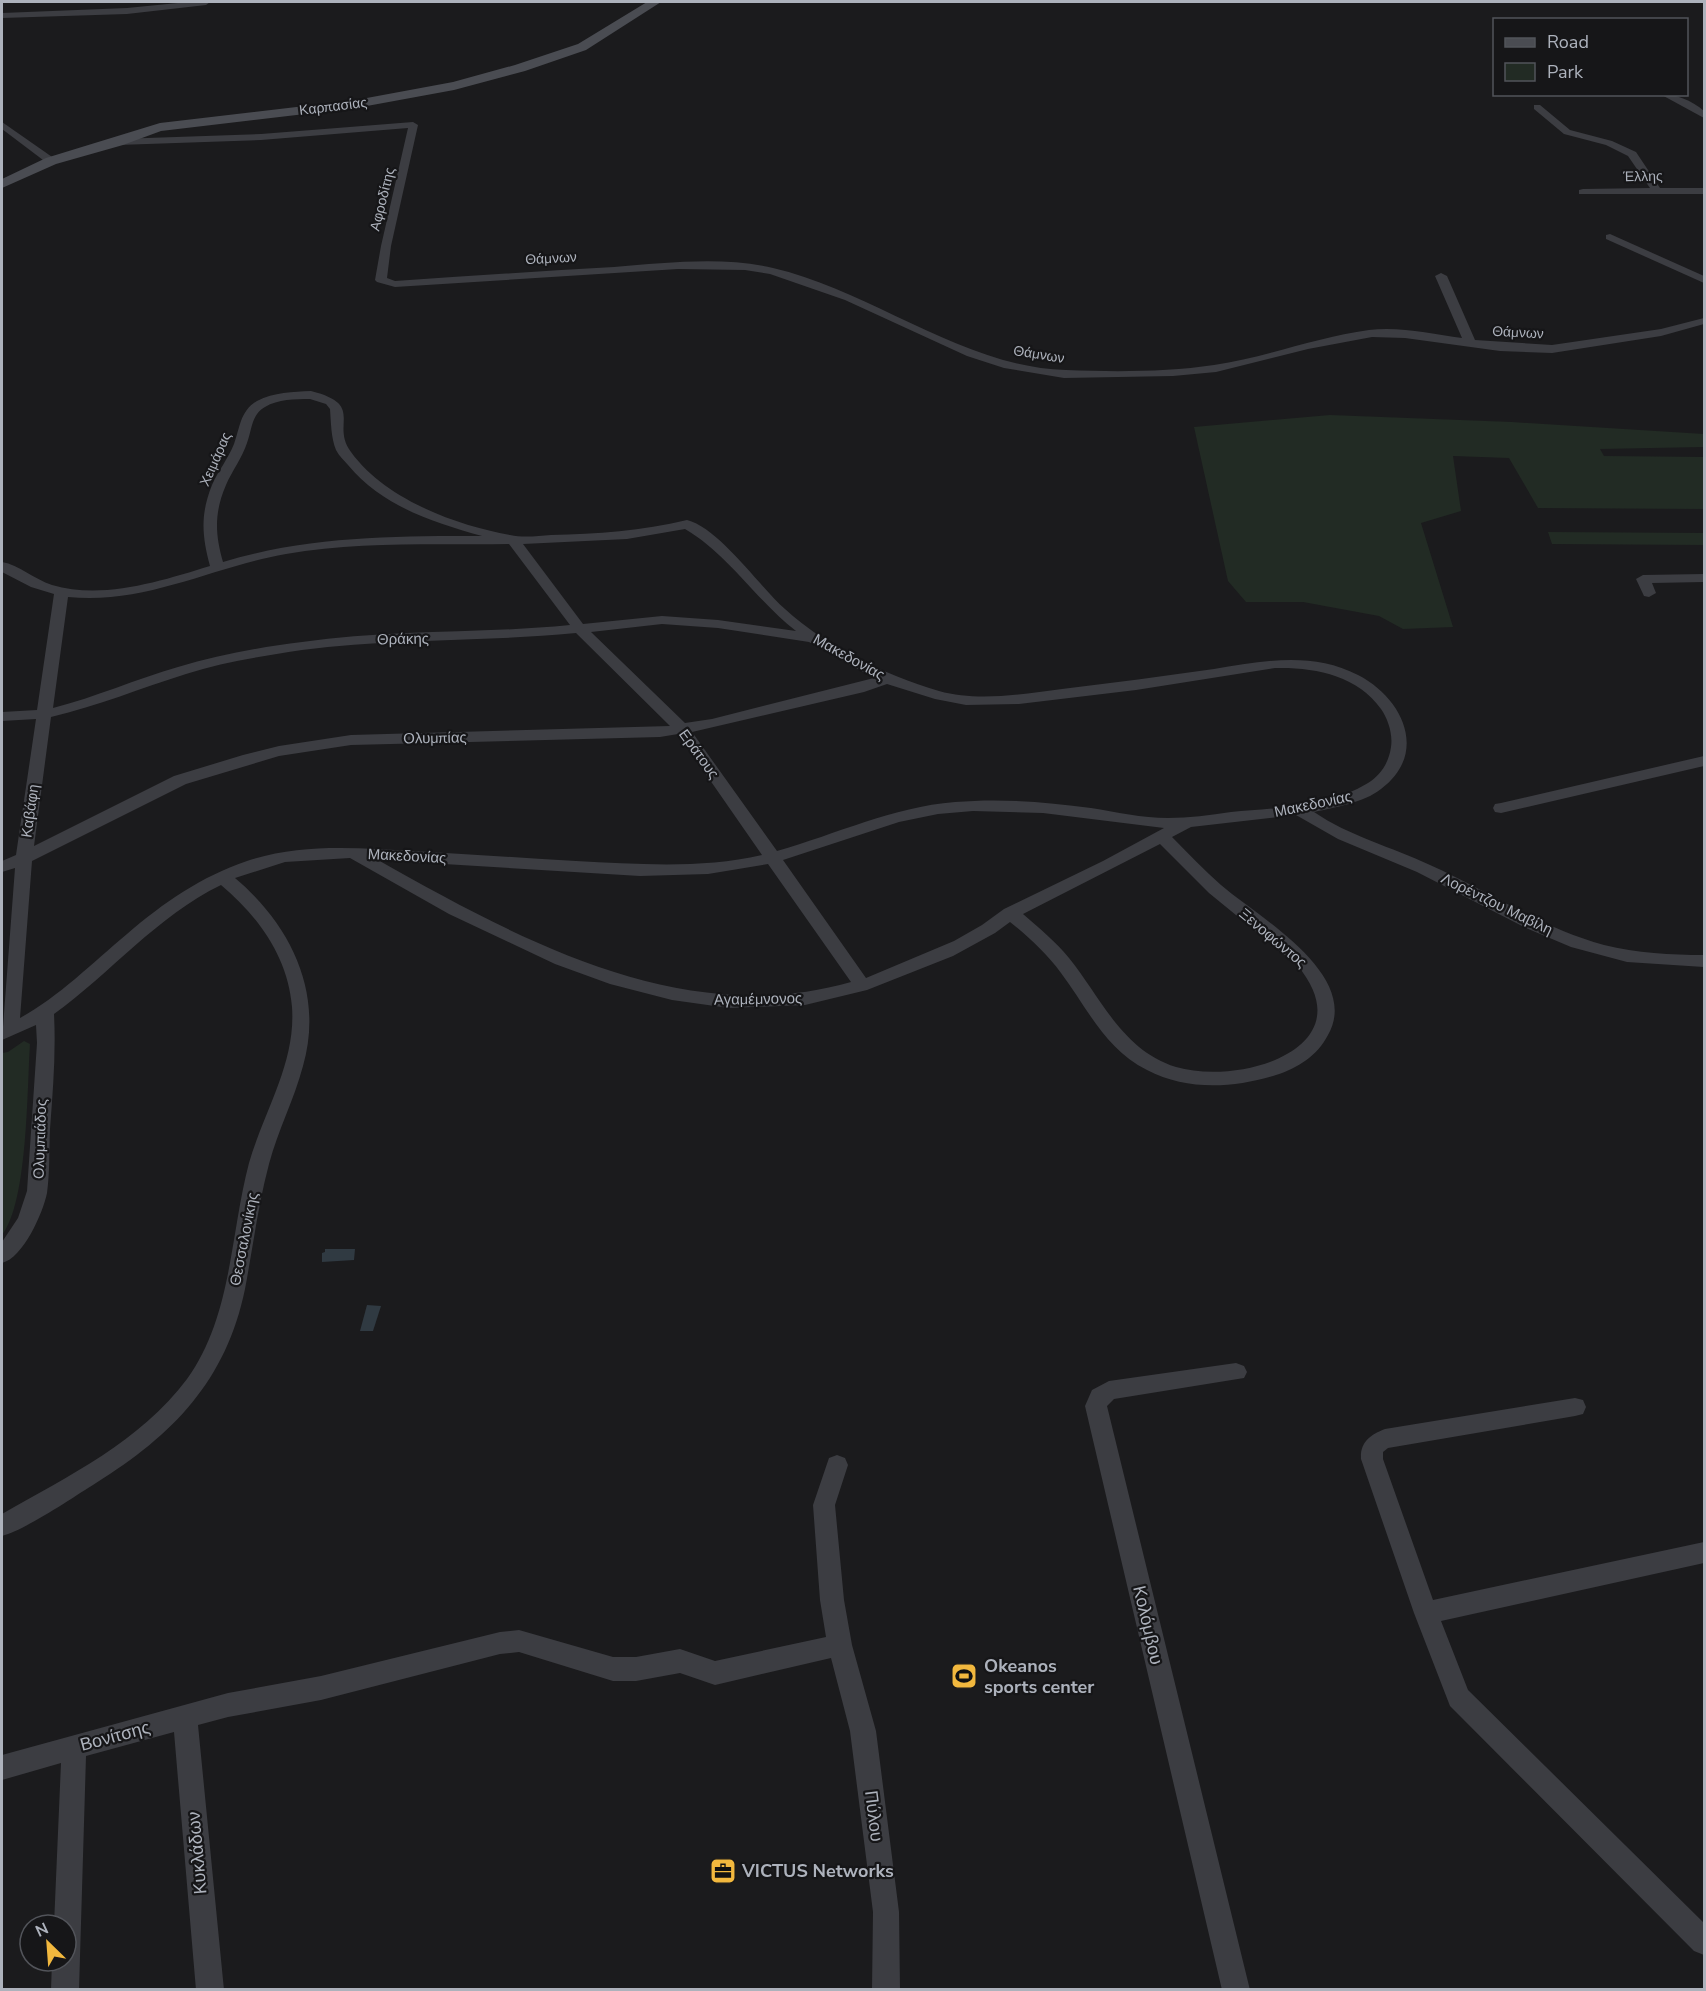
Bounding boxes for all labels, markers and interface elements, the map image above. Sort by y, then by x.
legend [1493,18,1688,96]
text: Road [1547,30,1589,54]
text: Park [1547,60,1584,84]
street label: Καρπασίας [298,93,368,120]
street label: Αφροδίτης [365,165,400,233]
street label: Έλλης [1622,167,1663,186]
street label: Θάμνων [525,248,577,269]
street label: Θάμνων [1492,322,1544,343]
street label: Θάμνων [1012,341,1066,368]
street label: Χειμάρας [195,429,236,489]
street label: Θράκης [377,629,429,649]
street label: Μακεδονίας [810,629,888,685]
street label: Εράτους [674,725,724,783]
street label: Ολυμπίας [403,727,467,749]
street label: Καβάφη [16,783,44,839]
street label: Μακεδονίας [1272,786,1354,822]
street label: Μακεδονίας [367,844,447,868]
street label: Λορέντζου Μαβίλη [1438,868,1556,940]
street label: Ξενοφώντος [1235,904,1311,972]
street label: Αγαμέμνονος [714,988,802,1010]
street label: Ολυμπιάδος [29,1099,51,1179]
street label: Θεσσαλονίκης [225,1190,263,1288]
street label: Κολόμβου [1127,1583,1169,1667]
place label: Okeanos sports center [984,1654,1094,1699]
sports icon: Okeanos sports center [949,1661,979,1691]
street label: Βονίτσης [77,1715,153,1757]
street label: Πύλου [859,1789,889,1843]
street label: Κυκλάδων [181,1811,213,1895]
office icon: VICTUS Networks [708,1856,738,1886]
place label: VICTUS Networks [741,1859,894,1883]
north arrow [18,1913,78,1973]
text: N [32,1918,52,1943]

